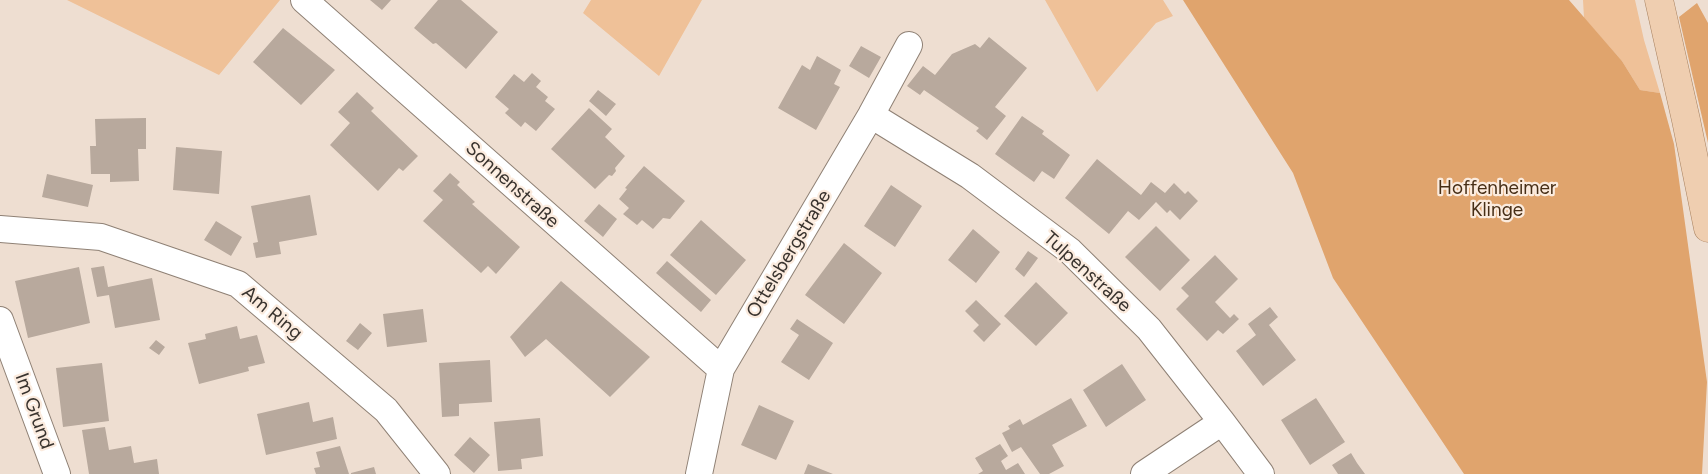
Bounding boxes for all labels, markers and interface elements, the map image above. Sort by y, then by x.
street label: Sonnenstraße [460,137,564,233]
park label: Hoffenheimer Klinge [1438,177,1556,221]
street label: Ottelsbergstraße [742,186,836,322]
street label: Tulpenstraße [1039,227,1135,317]
street label: Am Ring [237,281,307,345]
street label: Im Grund [10,370,58,452]

